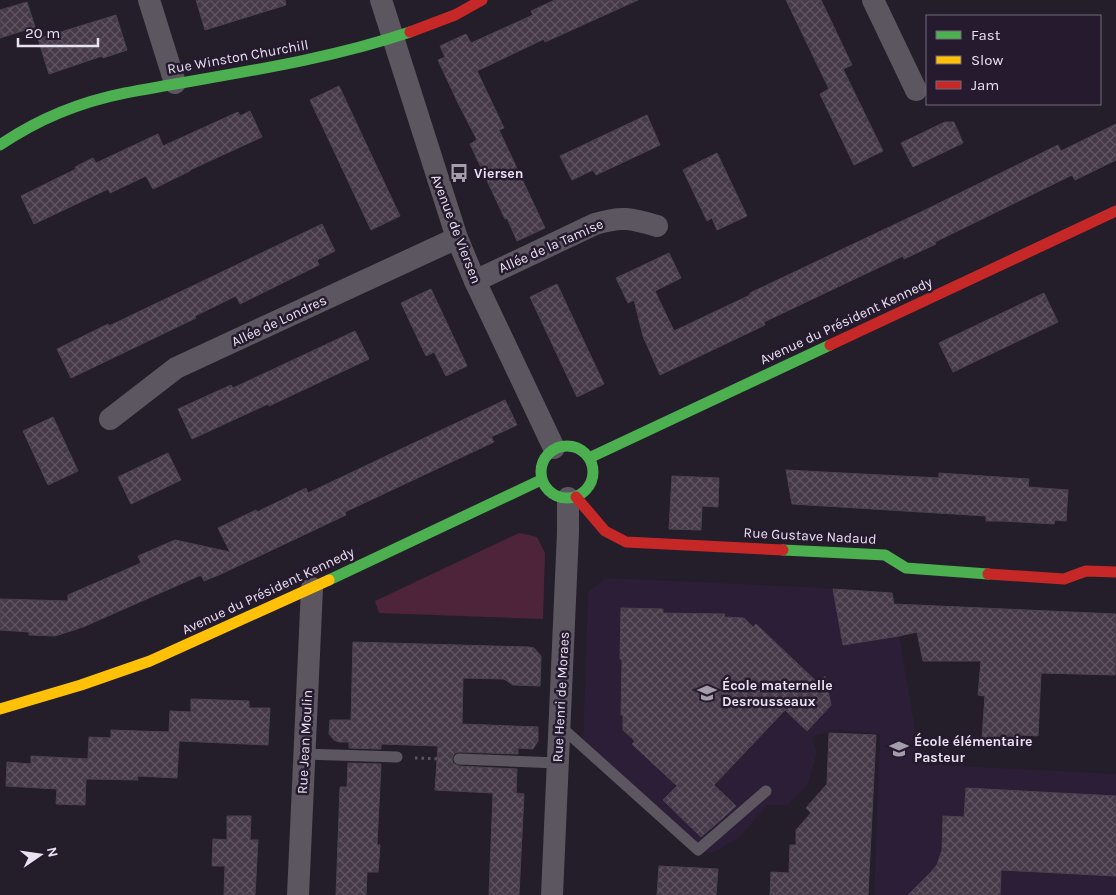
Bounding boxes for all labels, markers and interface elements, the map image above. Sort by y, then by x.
scale bar [18,15,98,47]
legend [926,15,1101,105]
text: 20 m [25,24,60,42]
text: Fast [971,26,1001,44]
street label: Rue Winston Churchill [166,36,310,78]
text: Slow [971,51,1003,69]
text: Jam [971,76,999,94]
bus stop icon: Viersen [448,162,470,184]
place label: Viersen [474,165,523,182]
street label: Avenue de Viersen [427,172,485,286]
street label: Allée de la Tamise [496,215,606,277]
street label: Avenue du Président Kennedy [757,273,935,368]
street label: Allée de Londres [229,292,329,350]
street label: Rue Gustave Nadaud [743,524,877,548]
street label: Avenue du Président Kennedy [179,543,357,638]
street label: Rue Henri de Moraes [549,631,573,763]
place label: École maternelle Desrousseaux [722,676,833,710]
school or university icon: École maternelle Desrousseaux [696,682,718,704]
street label: Rue Jean Moulin [294,689,316,795]
place label: École élémentaire Pasteur [914,732,1033,766]
school or university icon: École élémentaire Pasteur [888,738,910,760]
north arrow [15,830,65,880]
text: N [43,845,62,859]

